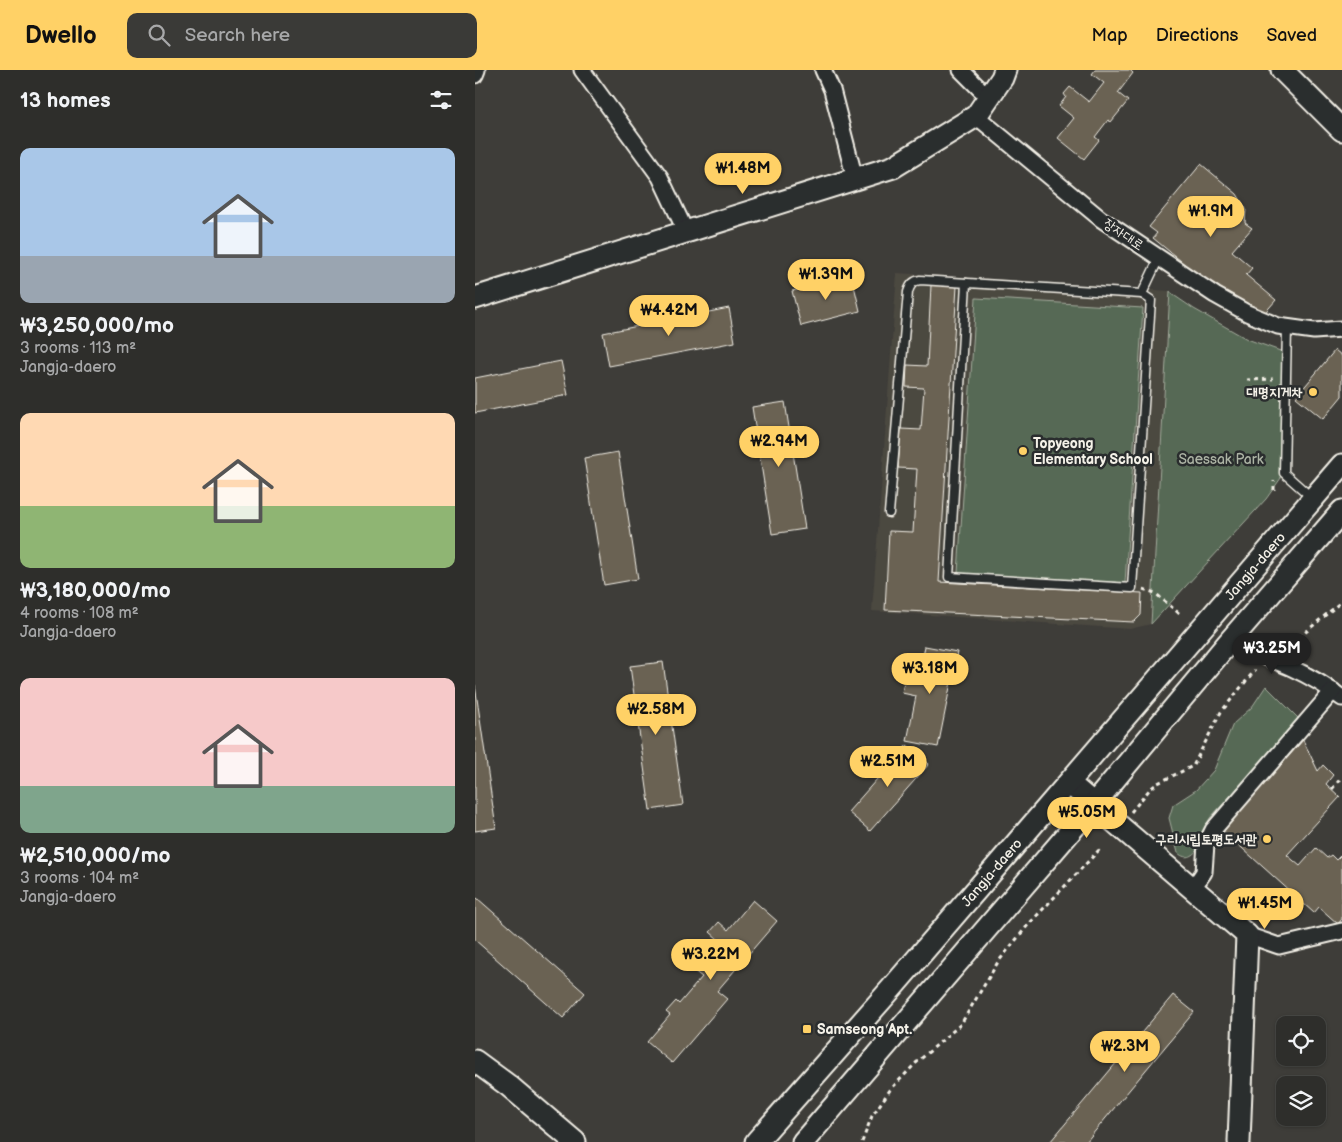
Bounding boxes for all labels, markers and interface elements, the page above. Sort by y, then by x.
search box [127,13,477,58]
text: Dwello [25,21,97,50]
icon: search [145,21,173,49]
text: Search here [185,24,290,47]
text: Map [1092,25,1128,46]
text: Directions [1156,25,1238,46]
text: Saved [1266,25,1317,46]
icon: filters [427,86,455,114]
text: 13 homes [20,88,111,113]
pin: ₩1.48M [702,152,784,195]
text: ₩1.48M [716,159,771,178]
icon: home [193,181,283,271]
pin: ₩1.9M [1176,196,1246,238]
text: ₩1.9M [1188,202,1234,221]
street label: 장자대로 [1100,215,1147,254]
pin: ₩1.39M [785,258,867,301]
text: ₩1.39M [799,265,853,284]
pin: ₩4.42M [628,294,710,337]
text: ₩4.42M [640,301,698,320]
text: ₩3,250,000/mo [20,313,174,338]
text: 3 rooms · 113 m² [20,339,136,358]
text: Jangja-daero [20,358,116,377]
place label: 대명지게차 [1246,384,1303,401]
marker: 대명지게차 [1307,386,1319,398]
pin: ₩2.94M [738,426,820,468]
text: ₩2.94M [750,432,808,451]
place label: Topyeong Elementary School [1033,435,1153,468]
marker: Topyeong Elementary School [1017,445,1029,457]
icon: home [193,446,283,536]
park label: Saessak Park [1178,451,1264,468]
street label: Jangja-daero [1221,529,1289,604]
text: ₩3,180,000/mo [20,578,171,603]
text: 4 rooms · 108 m² [20,604,139,623]
text: Jangja-daero [20,623,116,642]
pin: ₩3.25M [1231,632,1313,675]
text: ₩3.25M [1243,639,1301,658]
pin: ₩3.18M [889,652,971,695]
text: ₩3.18M [903,659,957,678]
pin: ₩2.58M [615,694,697,736]
text: ₩2.58M [627,700,685,719]
icon: home [193,711,283,801]
pin: ₩2.51M [847,746,929,788]
text: ₩2.51M [861,752,915,771]
pin: ₩5.05M [1046,796,1128,839]
text: ₩5.05M [1058,803,1116,822]
place label: 구리시립토평도서관 [1156,831,1258,848]
marker: 구리시립토평도서관 [1261,833,1273,845]
street label: Jangja-daero [958,835,1026,910]
text: ₩2,510,000/mo [20,843,171,868]
text: 3 rooms · 104 m² [20,869,139,888]
text: Jangja-daero [20,888,116,907]
pin: ₩1.45M [1224,888,1306,930]
text: ₩1.45M [1238,894,1292,913]
pin: ₩3.22M [670,938,752,981]
text: ₩3.22M [682,945,740,964]
map controls [1276,1016,1326,1126]
button: locate [1276,1016,1326,1066]
place label: Samseong Apt. [817,1021,912,1038]
marker: Samseong Apt. [801,1023,813,1035]
pin: ₩2.3M [1090,1030,1160,1073]
text: ₩2.3M [1101,1037,1149,1056]
button: layers [1276,1076,1326,1126]

